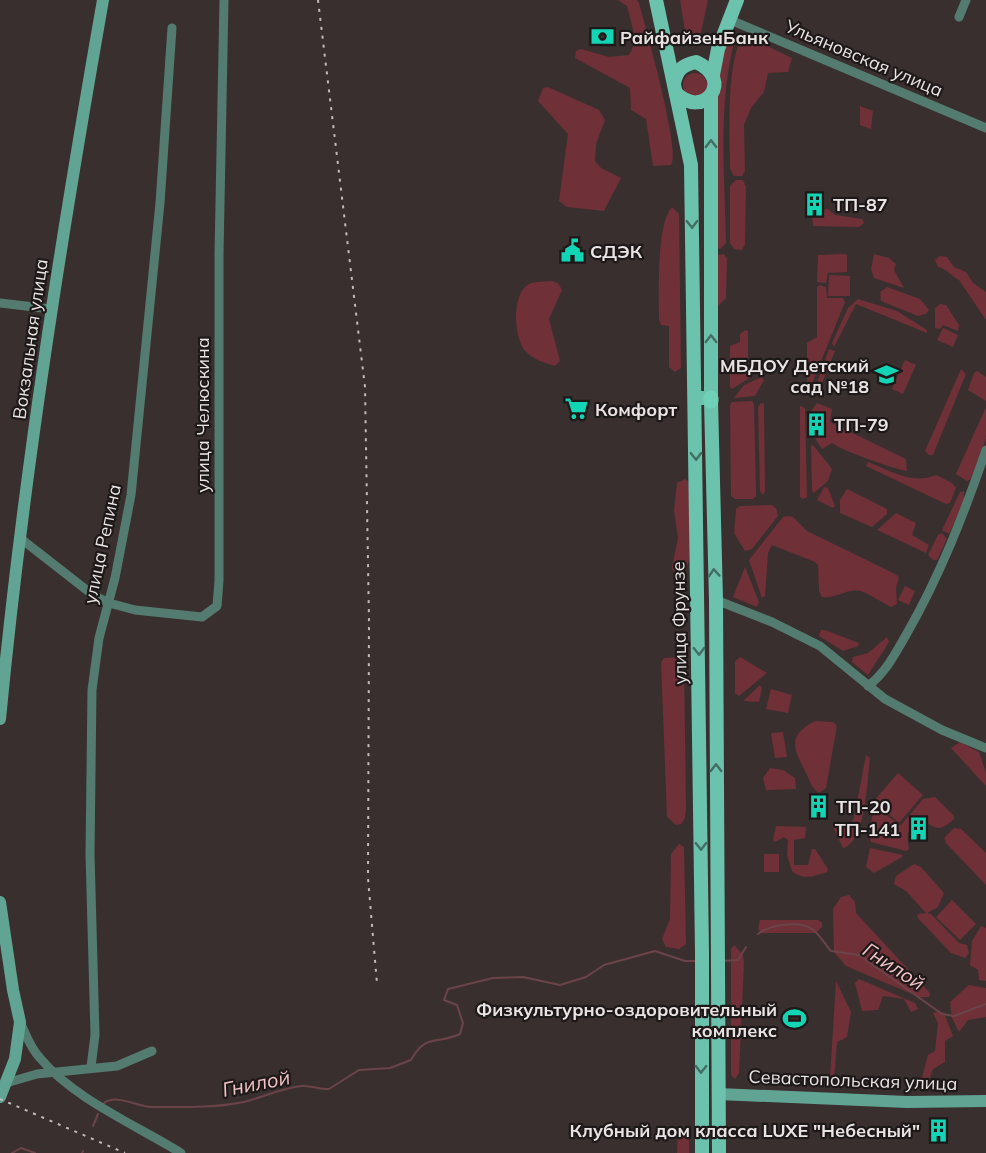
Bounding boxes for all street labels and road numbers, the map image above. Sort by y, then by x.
street label: Ульяновская улица [781,14,946,102]
street label: Вокзальная улица [7,257,53,421]
street label: улица Челюскина [191,337,214,493]
street label: улица Репина [78,482,126,606]
street label: улица Фрунзе [666,561,692,685]
street label: Севастопольская улица [748,1065,958,1095]

